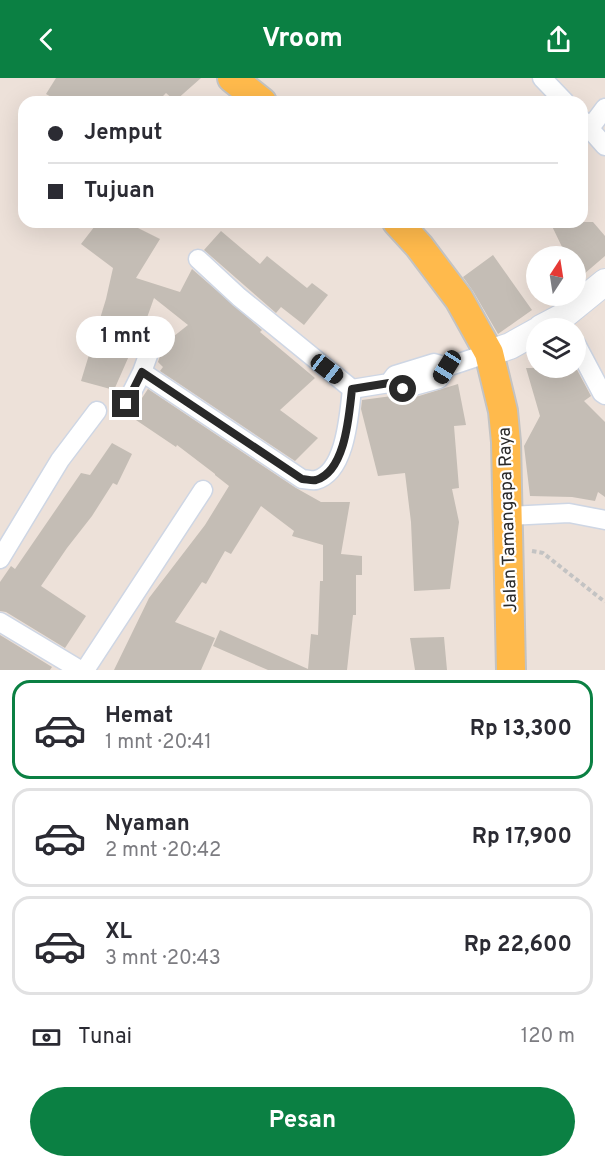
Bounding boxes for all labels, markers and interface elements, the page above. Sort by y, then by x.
text: Vroom [262,22,343,56]
icon: back [30,23,63,56]
icon: share [542,23,575,56]
text: Jemput [84,120,162,147]
text: Tujuan [84,178,155,205]
north arrow [526,246,586,306]
map controls [526,246,586,378]
callout: 1 mnt [76,317,176,359]
button: layers [526,318,586,378]
text: 1 mnt [100,324,151,350]
car [430,347,464,387]
car [307,351,347,387]
route start [389,375,416,402]
route end [112,390,139,417]
street label: Jalan Tamangapa Raya [494,427,523,613]
icon: car [33,703,87,757]
text: Hemat [105,703,173,730]
text: Rp 13,300 [470,716,572,743]
text: 1 mnt · 20:41 [105,730,212,756]
icon: car [33,811,87,865]
text: Nyaman [105,811,190,838]
text: Rp 17,900 [472,824,572,851]
text: 2 mnt · 20:42 [105,838,221,864]
icon: car [33,919,87,973]
text: XL [105,919,132,946]
text: Rp 22,600 [464,932,572,959]
text: 3 mnt · 20:43 [105,946,221,972]
icon: cash [30,1021,63,1054]
text: Tunai [78,1024,132,1051]
text: 120 m [521,1024,575,1050]
button: Pesan [30,1087,575,1156]

